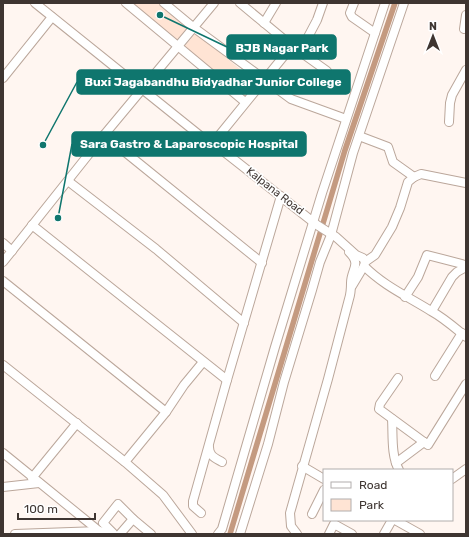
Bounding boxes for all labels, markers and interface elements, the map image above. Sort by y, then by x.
north arrow [413,16,453,56]
text: N [429,20,437,33]
callout: BJB Nagar Park [227,35,336,59]
text: BJB Nagar Park [235,41,329,55]
callout: Buxi Jagabandhu Bidyadhar Junior College [77,70,350,94]
text: Buxi Jagabandhu Bidyadhar Junior College [84,75,342,89]
callout: Sara Gastro & Laparoscopic Hospital [72,132,306,156]
text: Sara Gastro & Laparoscopic Hospital [80,137,298,151]
street label: Kalpana Road [244,165,306,217]
legend [323,469,453,521]
text: Road [359,478,387,492]
scale bar [18,495,95,521]
text: Park [359,498,385,512]
text: 100 m [24,502,58,516]

